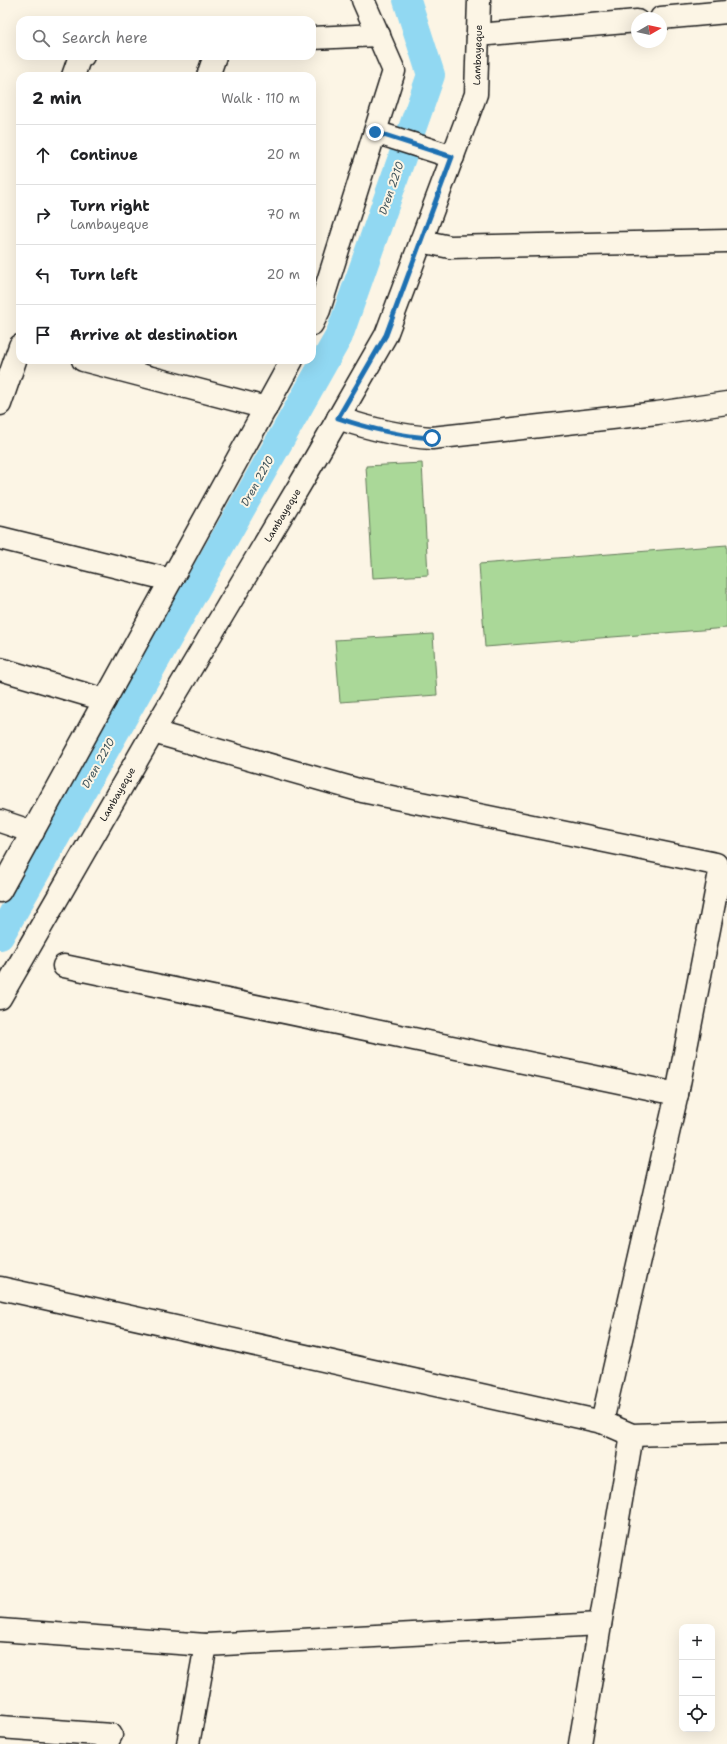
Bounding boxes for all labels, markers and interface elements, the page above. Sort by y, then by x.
north arrow [631,12,667,48]
search box [16,16,316,60]
street label: Lambayeque [470,24,485,86]
icon: search [30,27,52,49]
text: Search here [62,28,148,48]
text: 2 min [32,87,82,109]
text: Walk · 110 m [221,90,300,107]
route end [366,123,384,141]
icon: ahead [32,144,54,166]
text: Continue [70,145,138,165]
text: 20 m [267,146,300,163]
water label: Dren 2210 [375,159,408,217]
text: Turn right [70,196,150,216]
icon: right [32,204,54,226]
text: 70 m [266,206,300,223]
text: Lambayeque [70,216,149,233]
icon: left [32,264,54,286]
text: Turn left [70,265,138,285]
text: 20 m [267,266,300,283]
icon: arrive [32,324,54,346]
text: Arrive at destination [70,325,238,345]
route start [423,429,441,447]
water label: Dren 2210 [237,453,278,509]
street label: Lambayeque [261,486,304,545]
water label: Dren 2210 [78,735,119,791]
street label: Lambayeque [97,764,138,824]
map controls [679,1624,715,1732]
button: + [679,1624,715,1660]
button: − [679,1660,715,1696]
button: locate [679,1696,715,1732]

